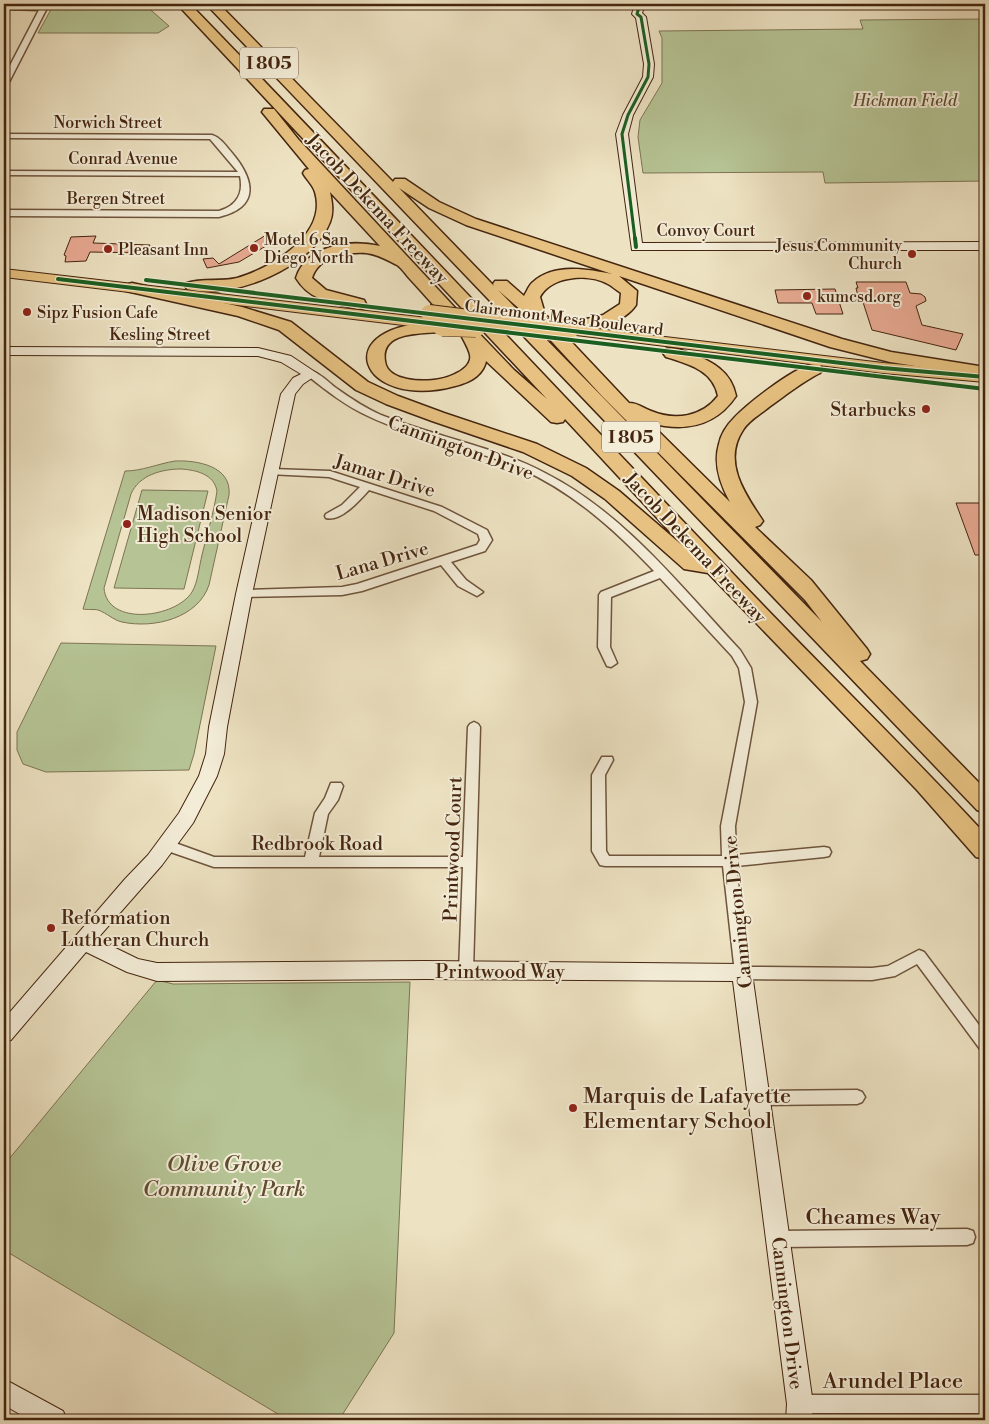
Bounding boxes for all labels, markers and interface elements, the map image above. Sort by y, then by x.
road number: I 805 [240,48,298,78]
park label: Hickman Field [852,91,958,111]
street label: Norwich Street [54,113,163,133]
street label: Jacob Dekema Freeway [300,127,454,290]
street label: Conrad Avenue [68,149,178,169]
street label: Bergen Street [66,189,166,209]
street label: Convoy Court [657,221,756,241]
place label: Motel 6 San Diego North [264,230,354,268]
place label: Jesus Community Church [774,236,902,274]
place label: Pleasant Inn [118,240,209,260]
marker: Motel 6 San Diego North [248,242,260,254]
marker: Pleasant Inn [102,243,114,255]
marker: Jesus Community Church [906,248,918,260]
place label: kumcsd.org [817,287,902,307]
marker: kumcsd.org [801,290,813,302]
street label: Clairemont Mesa Boulevard [463,296,664,340]
place label: Sipz Fusion Cafe [37,303,158,323]
marker: Sipz Fusion Cafe [21,306,33,318]
street label: Kesling Street [109,325,211,345]
place label: Starbucks [830,398,916,422]
marker: Starbucks [920,403,932,415]
street label: Cannington Drive [384,410,537,485]
road number: I 805 [602,422,660,452]
street label: Jamar Drive [330,449,438,503]
street label: Jacob Dekema Freeway [618,466,772,629]
place label: Madison Senior High School [137,502,272,548]
marker: Madison Senior High School [121,518,133,530]
street label: Lana Drive [333,536,431,586]
street label: Printwood Court [438,776,468,922]
street label: Redbrook Road [251,832,383,856]
street label: Cannington Drive [718,834,758,990]
place label: Reformation Lutheran Church [61,906,209,952]
marker: Reformation Lutheran Church [45,922,57,934]
street label: Printwood Way [435,960,566,984]
place label: Marquis de Lafayette Elementary School [583,1083,791,1135]
marker: Marquis de Lafayette Elementary School [567,1102,579,1114]
park label: Olive Grove Community Park [143,1151,305,1203]
street label: Cheames Way [805,1204,941,1231]
street label: Cannington Drive [766,1235,808,1391]
street label: Arundel Place [822,1368,963,1395]

